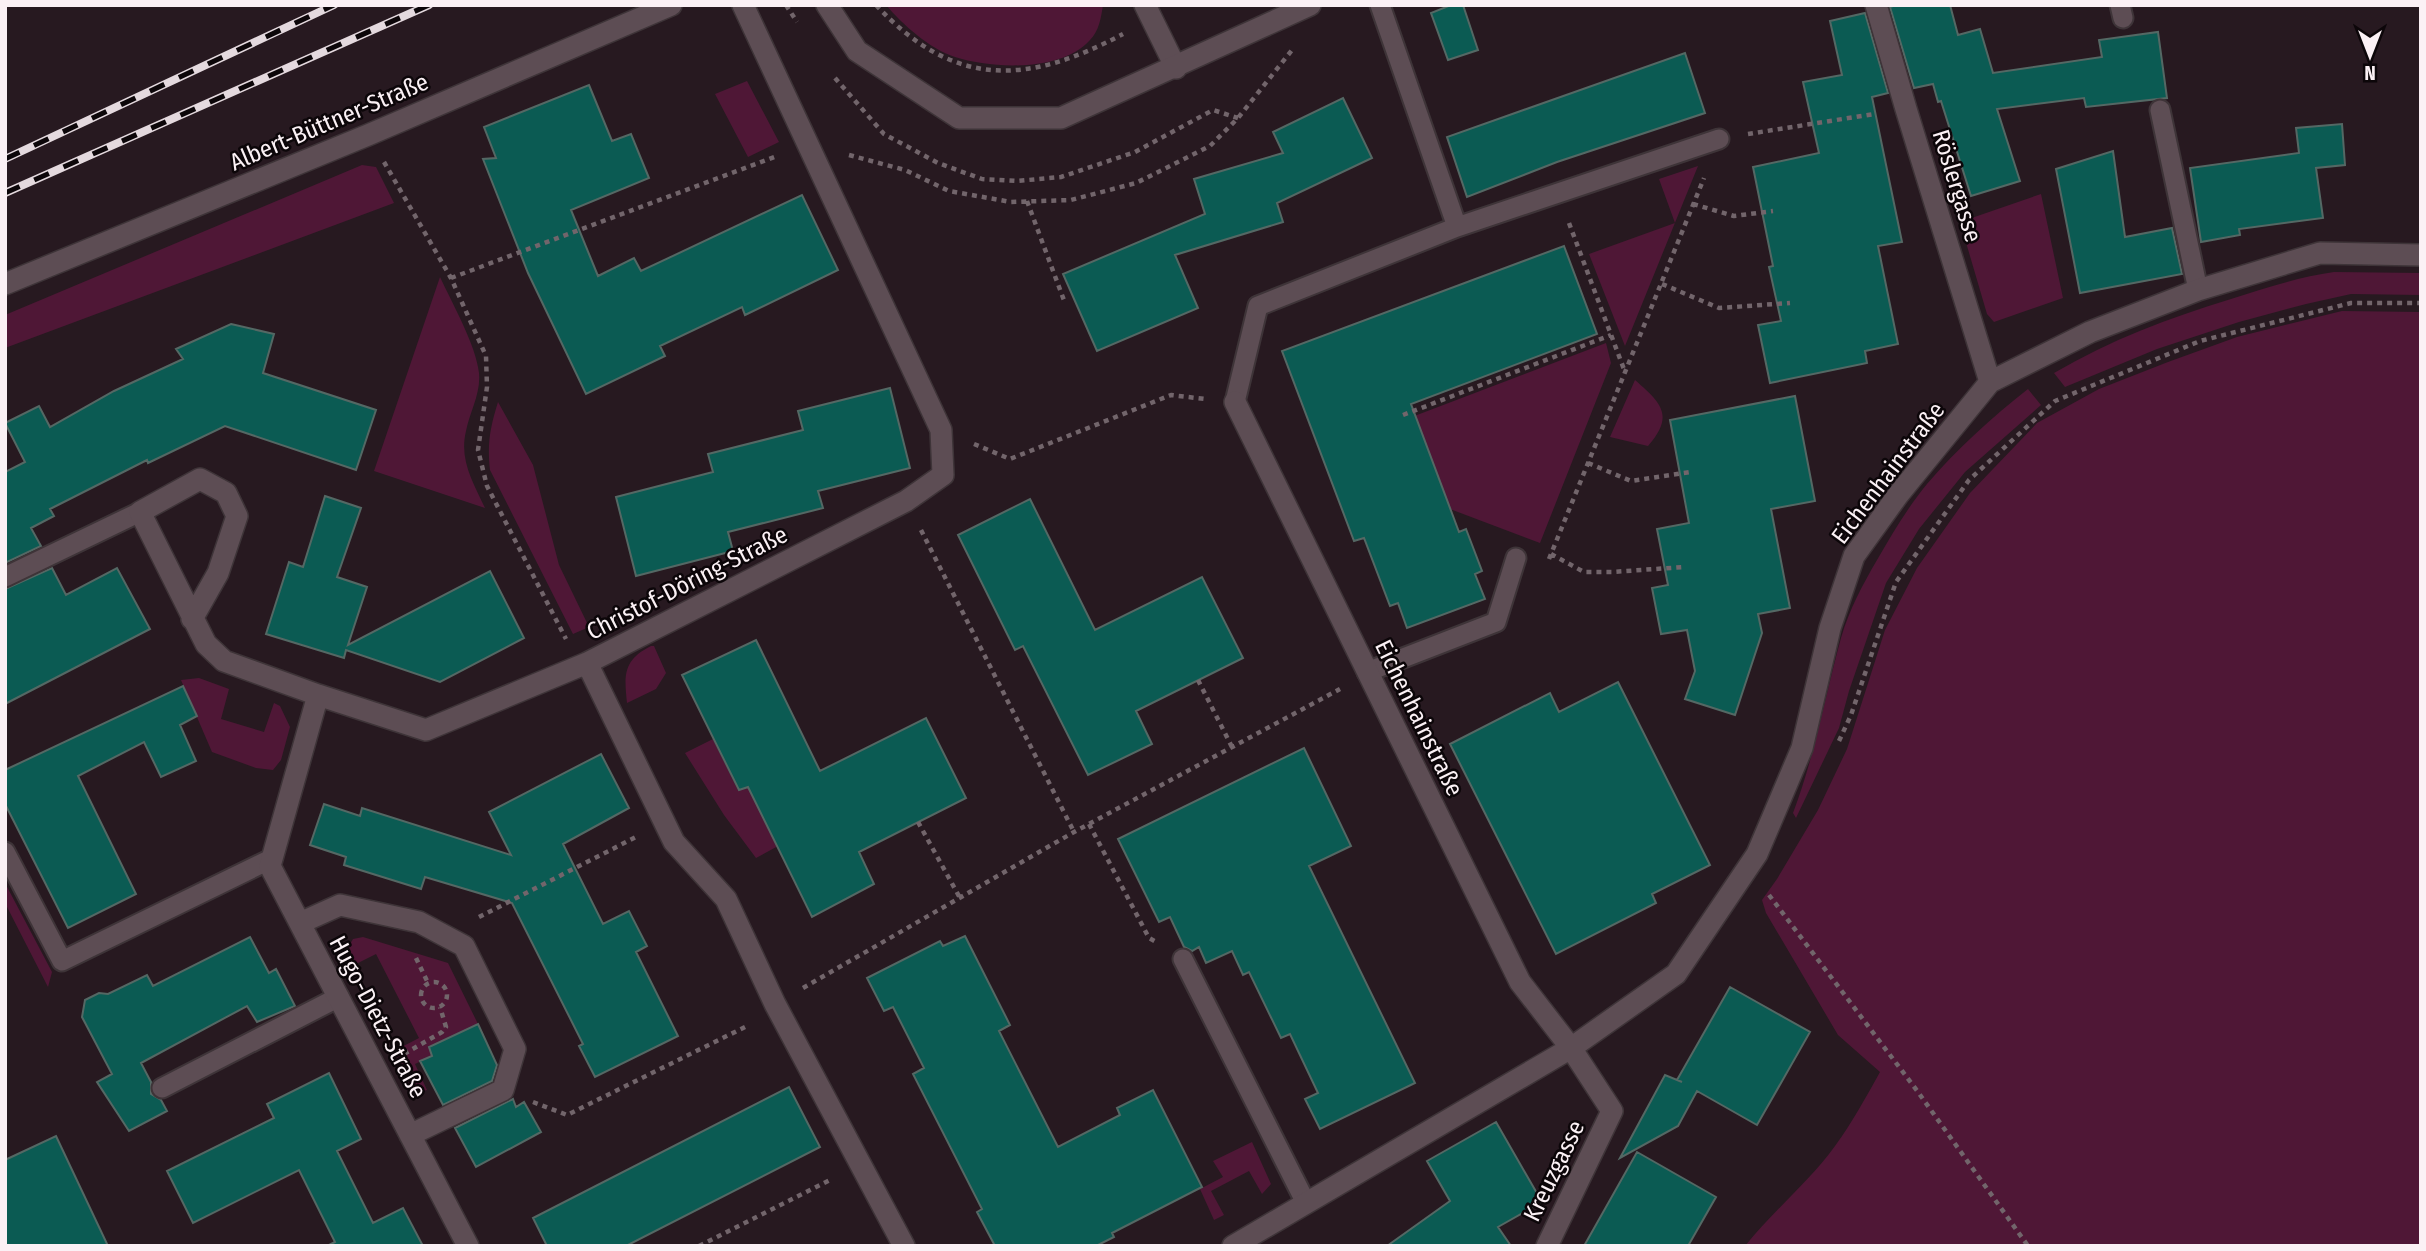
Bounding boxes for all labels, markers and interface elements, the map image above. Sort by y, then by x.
north arrow [2335,21,2405,91]
text: N [2364,61,2376,84]
street label: Albert-Büttner-Straße [226,68,432,176]
street label: Röslergasse [1927,126,1987,246]
street label: Eichenhainstraße [1826,397,1950,549]
street label: Christof-Döring-Straße [582,520,792,646]
street label: Eichenhainstraße [1369,635,1469,801]
street label: Hugo-Dietz-Straße [323,931,433,1103]
street label: Kreuzgasse [1518,1116,1590,1226]

